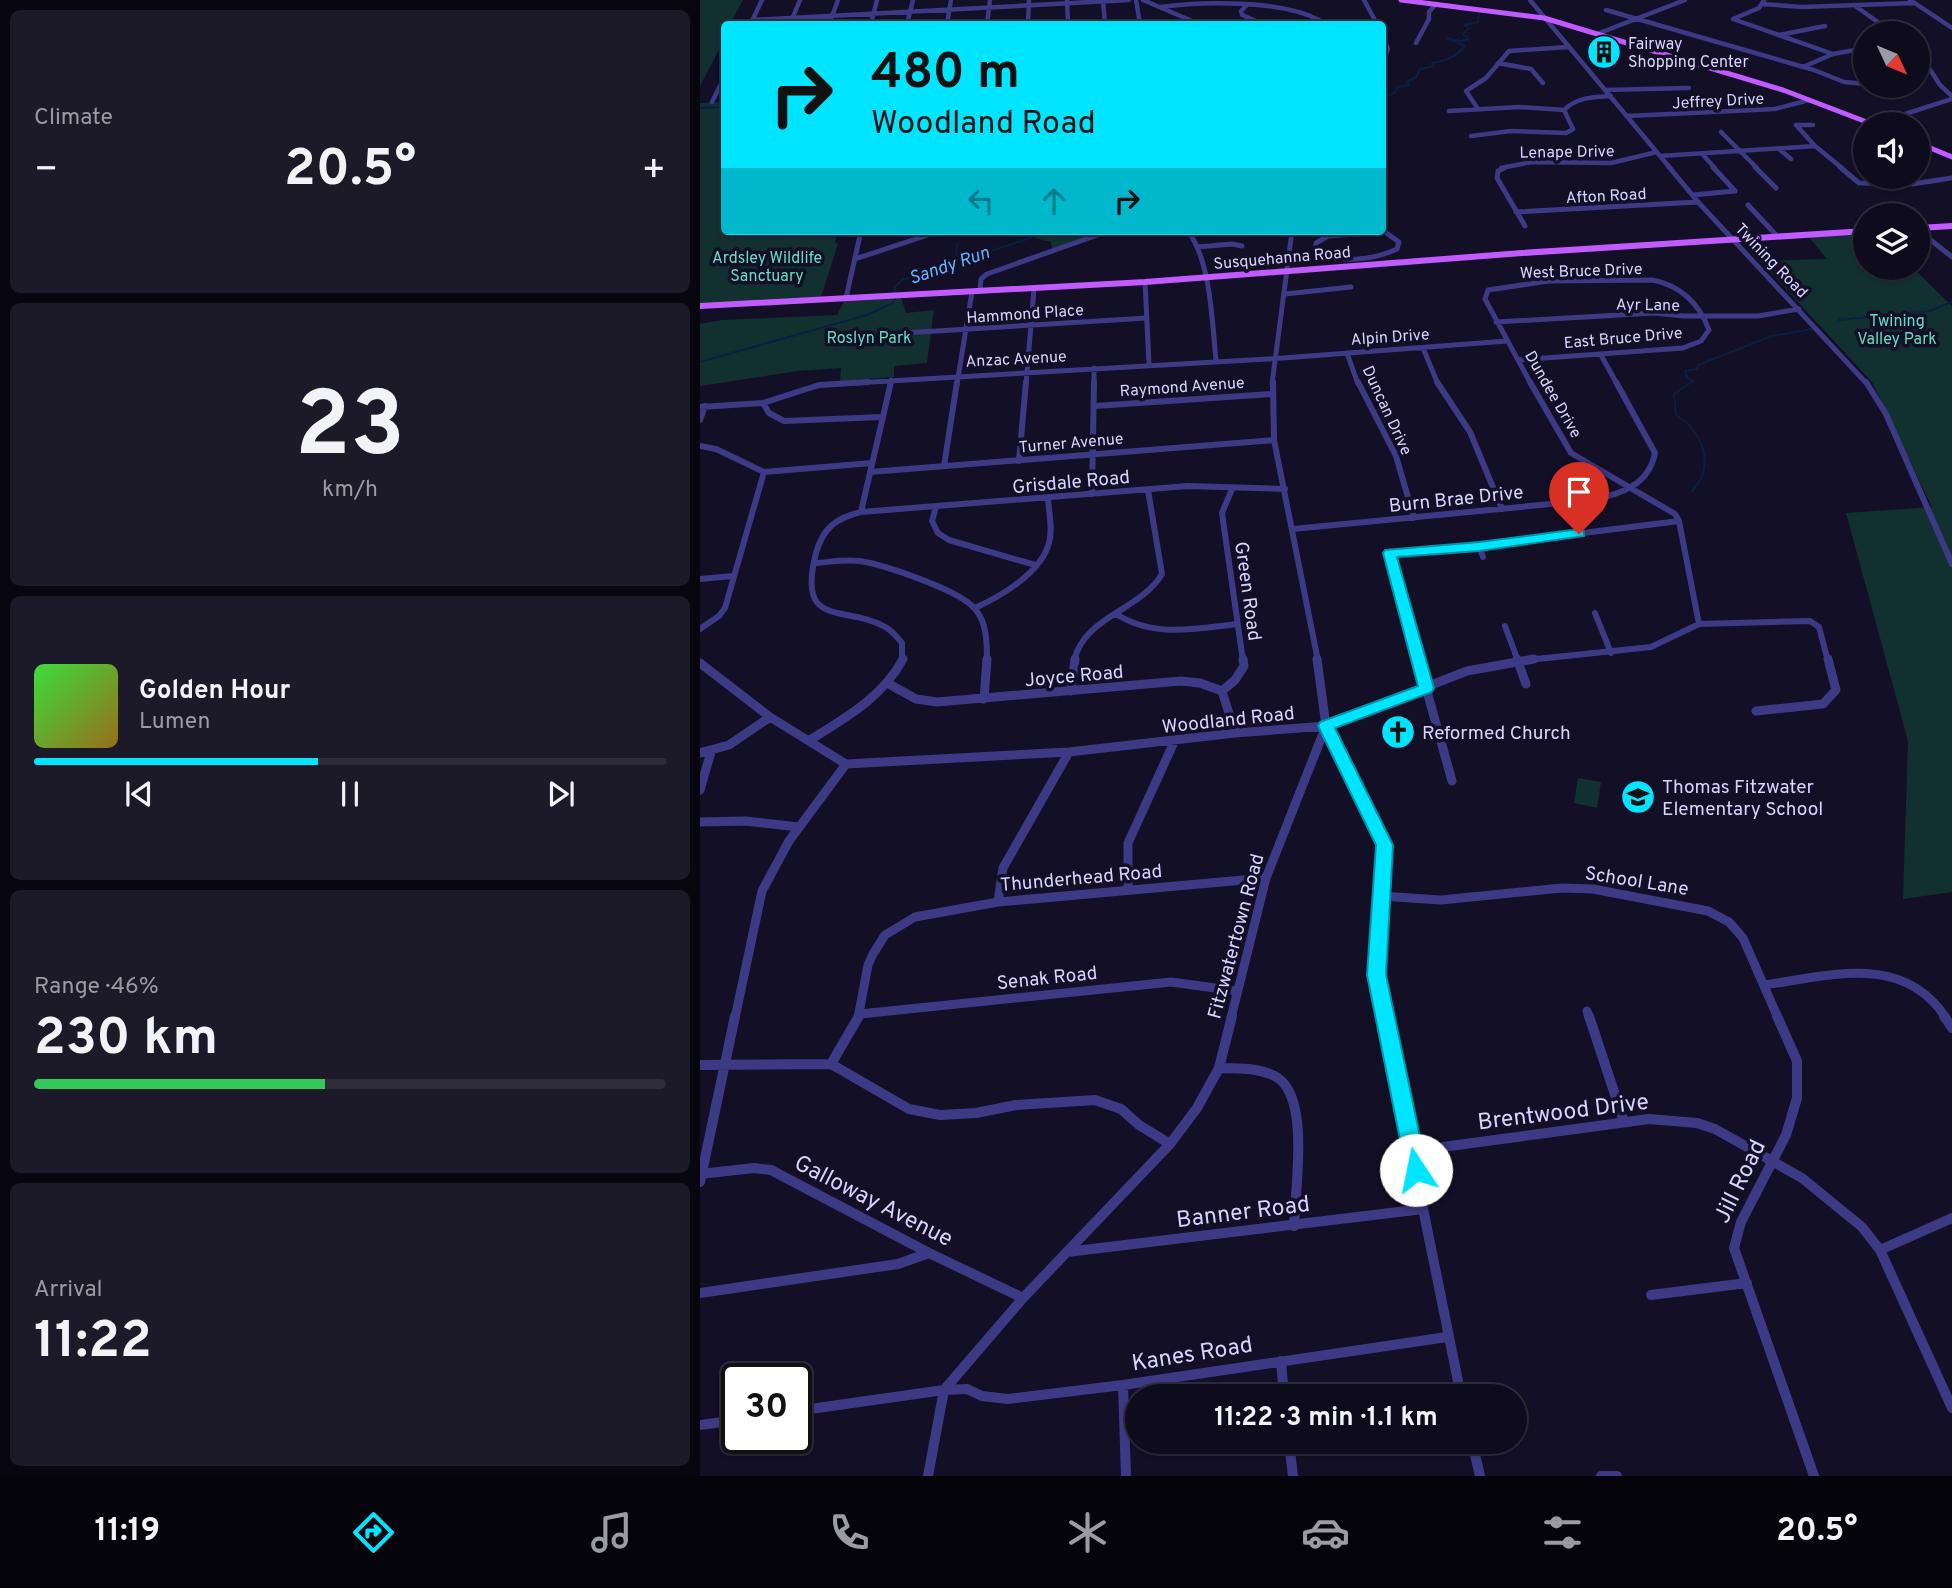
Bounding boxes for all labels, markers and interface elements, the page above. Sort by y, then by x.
north arrow [1853,21,1930,98]
map controls [1853,21,1930,280]
building icon: Fairway Shopping Center [1585,33,1623,71]
place label: Fairway Shopping Center [1628,35,1749,73]
text: 480 m [871,44,1020,106]
icon: right [756,49,847,140]
street label: Jeffrey Drive [1671,90,1765,114]
text: Climate [34,104,113,133]
text: Woodland Road [871,105,1096,145]
button: sound [1853,112,1930,189]
text: 20.5° [284,138,416,204]
street label: Lenape Drive [1519,142,1615,164]
text: − [34,147,59,196]
text: + [641,147,666,196]
icon: left [962,182,1000,220]
icon: ahead [1035,182,1073,220]
icon: right [1108,182,1146,220]
street label: Afton Road [1565,185,1647,209]
button: layers [1853,203,1930,280]
street label: Twining Road [1730,220,1811,303]
water label: Sandy Run [906,242,993,291]
street label: Susquehanna Road [1213,243,1352,275]
park label: Ardsley Wildlife Sanctuary [712,249,822,287]
street label: West Bruce Drive [1519,260,1643,284]
street label: Ayr Lane [1616,295,1680,317]
street label: Hammond Place [966,301,1084,329]
park label: Twining Valley Park [1857,312,1937,350]
street label: East Bruce Drive [1563,324,1683,354]
street label: Alpin Drive [1350,325,1430,351]
park label: Roslyn Park [826,329,912,349]
street label: Anzac Avenue [965,347,1067,373]
street label: Dundee Drive [1519,348,1585,442]
street label: Duncan Drive [1357,363,1416,459]
text: 23 [295,373,405,488]
street label: Raymond Avenue [1119,374,1245,402]
street label: Turner Avenue [1018,429,1124,459]
pin [1549,462,1609,534]
street label: Grisdale Road [1011,466,1131,500]
icon: arrive [1560,473,1598,511]
text: km/h [322,476,378,505]
street label: Burn Brae Drive [1388,481,1525,519]
street label: Green Road [1228,540,1266,643]
street label: Joyce Road [1024,661,1125,693]
text: Golden Hour [139,675,290,708]
street label: Woodland Road [1161,702,1296,740]
text: Lumen [139,708,210,737]
church icon: Reformed Church [1379,713,1417,751]
place label: Reformed Church [1422,722,1571,746]
icon: previous [120,775,158,813]
icon: pause [331,775,369,813]
icon: next [542,775,580,813]
place label: Thomas Fitzwater Elementary School [1662,776,1823,822]
school or university icon: Thomas Fitzwater Elementary School [1619,778,1657,816]
street label: Fitzwatertown Road [1203,851,1271,1022]
street label: Thunderhead Road [999,860,1163,898]
street label: School Lane [1583,862,1690,902]
street label: Senak Road [996,962,1099,996]
text: Range · 46% [34,973,159,1002]
text: 230 km [34,1007,218,1073]
street label: Brentwood Drive [1476,1089,1651,1138]
position arrow [1379,1133,1453,1207]
street label: Jill Road [1709,1136,1774,1228]
street label: Galloway Avenue [789,1150,957,1255]
street label: Banner Road [1175,1191,1312,1236]
text: Arrival [34,1276,103,1305]
text: 11:22 [34,1310,152,1376]
street label: Kanes Road [1130,1332,1255,1379]
speed limit sign: 30 [721,1363,812,1454]
text: 11:22 · 3 min · 1.1 km [1214,1402,1438,1435]
icon: directions [349,1508,398,1557]
icon: music [587,1508,636,1557]
icon: phone [825,1508,874,1557]
icon: climate [1063,1508,1112,1557]
icon: car [1301,1508,1350,1557]
icon: filters [1538,1508,1587,1557]
text: 11:19 [94,1512,160,1552]
text: 20.5° [1776,1512,1858,1552]

